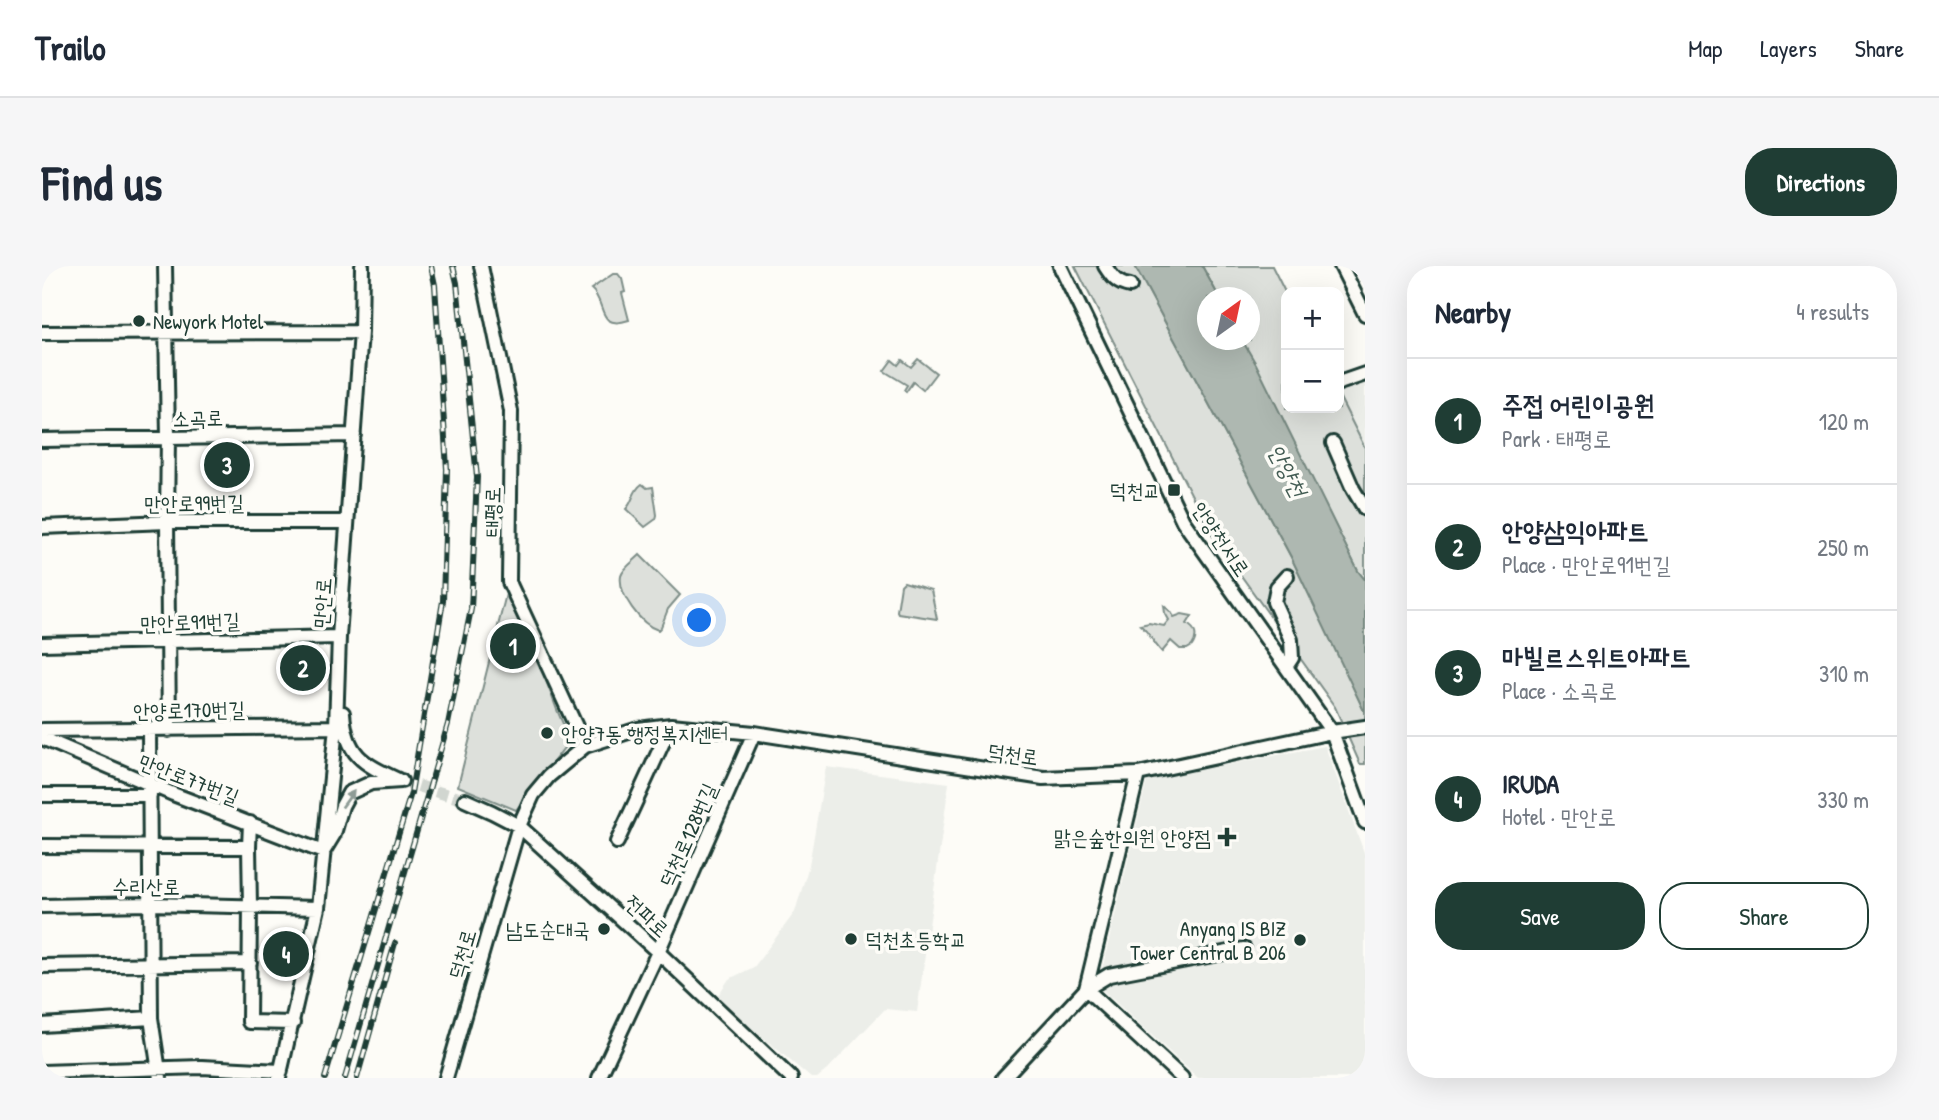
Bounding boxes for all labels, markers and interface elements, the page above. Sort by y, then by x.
text: Trailo [35,26,106,70]
text: Map [1688,32,1722,64]
text: Layers [1760,32,1817,64]
text: Share [1855,32,1904,64]
button: Directions [1745,148,1897,216]
text: Find us [42,149,162,215]
north arrow [1197,287,1260,350]
map controls [1281,287,1344,413]
button: + [1281,287,1344,350]
text: Nearby [1435,292,1511,332]
text: 4 results [1796,296,1869,327]
place label: Newyork Motel [153,307,264,336]
marker: Newyork Motel [131,313,147,329]
button: − [1281,350,1344,413]
text: 주접 어린이공원 [1502,387,1654,422]
street label: 소곡로 [172,403,224,433]
text: 1 [1454,406,1462,437]
text: 120 m [1819,406,1869,437]
text: Park · 태평로 [1502,423,1611,454]
water label: 안양천 [1261,438,1316,504]
pin: 3 [204,439,250,491]
place label: 덕천교 [1109,476,1160,505]
marker: 덕천교 [1166,482,1182,498]
street label: 태평로 [477,486,507,538]
street label: 만안로99번길 [144,488,244,518]
street label: 안양천서로 [1185,496,1257,582]
text: 안양삼익아파트 [1502,513,1648,548]
text: 2 [1453,532,1463,563]
text: 250 m [1817,532,1869,563]
text: Place · 만안로91번길 [1502,549,1671,580]
street label: 만안로 [306,577,338,629]
your location [682,603,716,637]
street label: 만안로91번길 [140,606,240,638]
pin: 1 [490,620,536,672]
text: 마빌르스위트아파트 [1502,639,1690,674]
pin: 2 [280,642,326,694]
text: 3 [1453,658,1463,689]
text: 310 m [1819,658,1869,689]
text: Place · 소곡로 [1502,675,1617,706]
street label: 안양로170번길 [133,695,245,725]
place label: 안양7동 행정복지센터 [561,719,728,748]
marker: 안양7동 행정복지센터 [539,725,555,741]
street label: 덕천로 [986,736,1040,772]
street label: 만안로77번길 [135,747,243,811]
text: IRUDA [1502,766,1559,801]
street label: 덕천로128번길 [652,778,724,892]
text: 4 [1454,784,1462,815]
text: 330 m [1817,784,1869,815]
one-way arrow [341,790,355,808]
text: Hotel · 만안로 [1502,801,1616,832]
place label: 맑은숲한의원 안양점 [1054,823,1211,852]
marker: 맑은숲한의원 안양점 [1217,827,1237,847]
street label: 수리산로 [112,872,180,901]
button: Save [1435,882,1645,950]
button: Share [1659,882,1869,950]
street label: 전파로 [618,888,676,944]
place label: Anyang IS BIZ Tower Central B 206 [1130,914,1286,967]
place label: 남도순대국 [506,915,590,944]
marker: 남도순대국 [596,921,612,937]
place label: 덕천초등학교 [865,925,966,954]
street label: 덕천로 [441,926,483,982]
pin: 4 [263,928,309,980]
marker: 덕천초등학교 [843,931,859,947]
marker: Anyang IS BIZ Tower Central B 206 [1292,932,1308,948]

